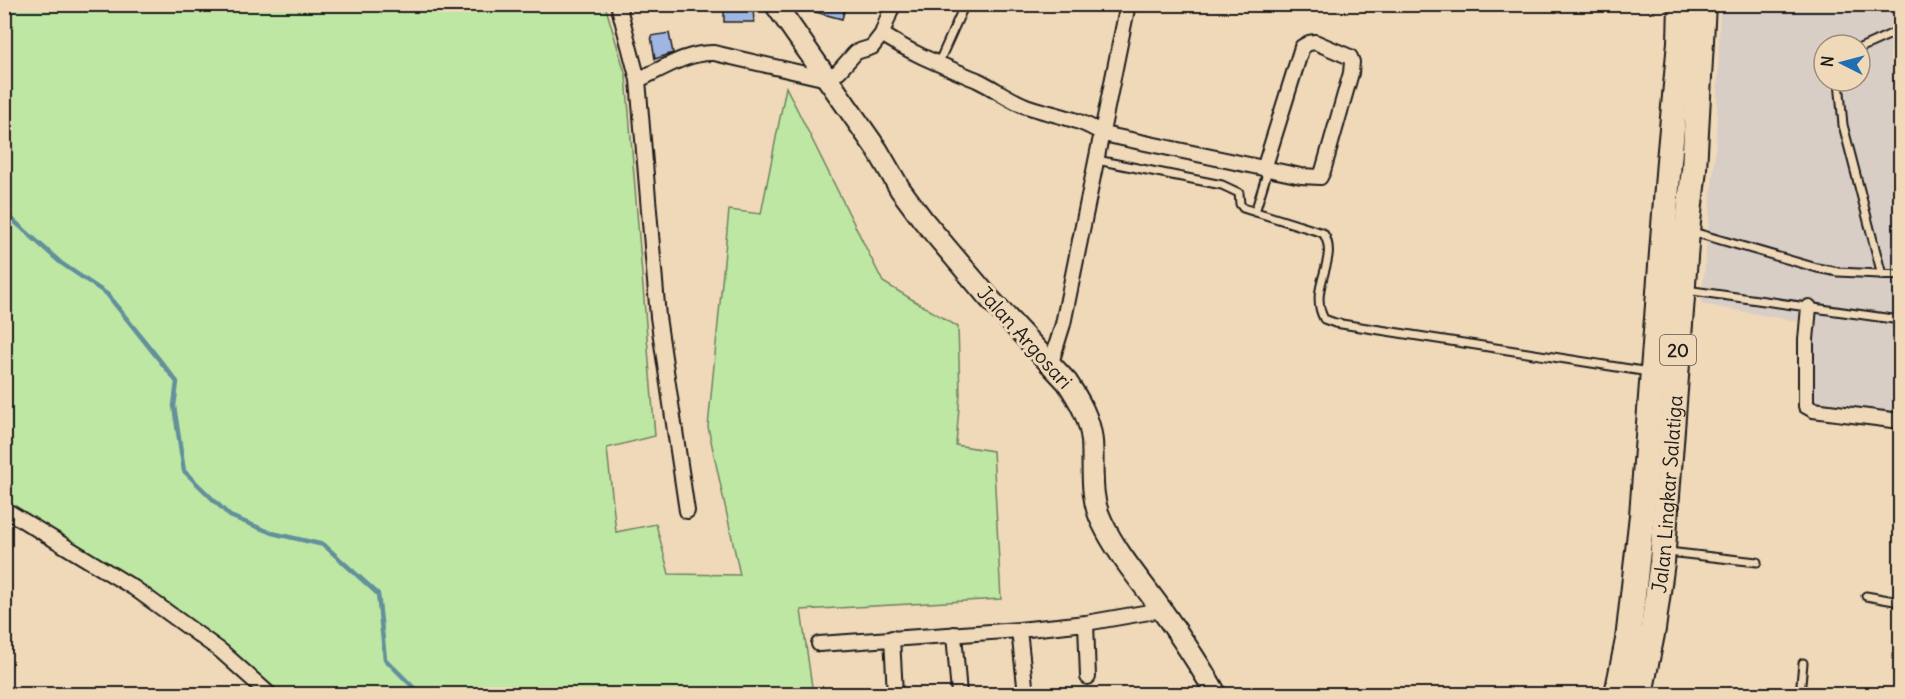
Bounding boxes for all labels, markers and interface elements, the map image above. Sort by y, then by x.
north arrow [1812,33,1872,93]
text: N [1817,55,1838,68]
street label: Jalan Argosari [972,280,1078,394]
road number: 20 [1660,335,1696,365]
street label: Jalan Lingkar Salatiga [1645,394,1687,595]

